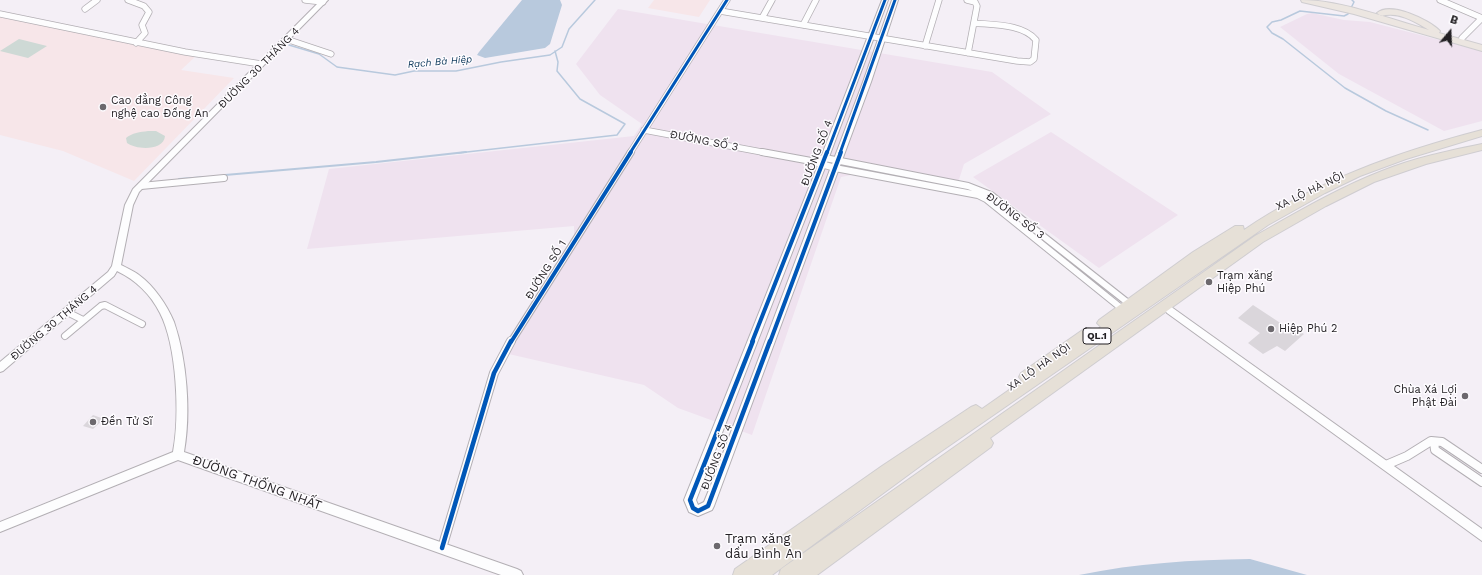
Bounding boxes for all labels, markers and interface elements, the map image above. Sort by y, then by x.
north arrow [1430,12,1470,52]
text: B [1448,13,1460,28]
street label: ĐƯỜNG 30 THÁNG 4 [216,25,302,111]
water label: Rạch Bà Hiệp [407,53,473,71]
place label: Cao đẳng Công nghệ cao Đồng An [111,94,208,120]
marker: Cao đẳng Công nghệ cao Đồng An [98,102,108,112]
street label: ĐƯỜNG SỐ 4 [798,118,836,188]
street label: ĐƯỜNG SỐ 3 [669,128,739,154]
street label: XA LỘ HÀ NỘI [1274,169,1346,213]
street label: ĐƯỜNG SỐ 3 [983,190,1047,242]
street label: ĐƯỜNG SỐ 1 [523,238,569,302]
place label: Trạm xăng Hiệp Phú [1217,269,1272,295]
marker: Trạm xăng Hiệp Phú [1204,277,1214,287]
street label: ĐƯỜNG 30 THÁNG 4 [8,283,100,363]
place label: Hiệp Phú 2 [1279,322,1337,336]
marker: Hiệp Phú 2 [1266,324,1276,334]
road number: QL.1 [1083,328,1111,344]
street label: XA LỘ HÀ NỘI [1005,340,1073,394]
place label: Chùa Xá Lợi Phật Đài [1393,383,1457,409]
marker: Chùa Xá Lợi Phật Đài [1460,391,1470,401]
place label: Đền Tử Sĩ [101,415,152,429]
marker: Đền Tử Sĩ [88,417,98,427]
street label: ĐƯỜNG SỐ 4 [698,422,736,492]
street label: ĐƯỜNG THỐNG NHẤT [190,452,324,514]
place label: Trạm xăng dầu Bình An [725,531,802,562]
marker: Trạm xăng dầu Bình An [712,541,722,551]

